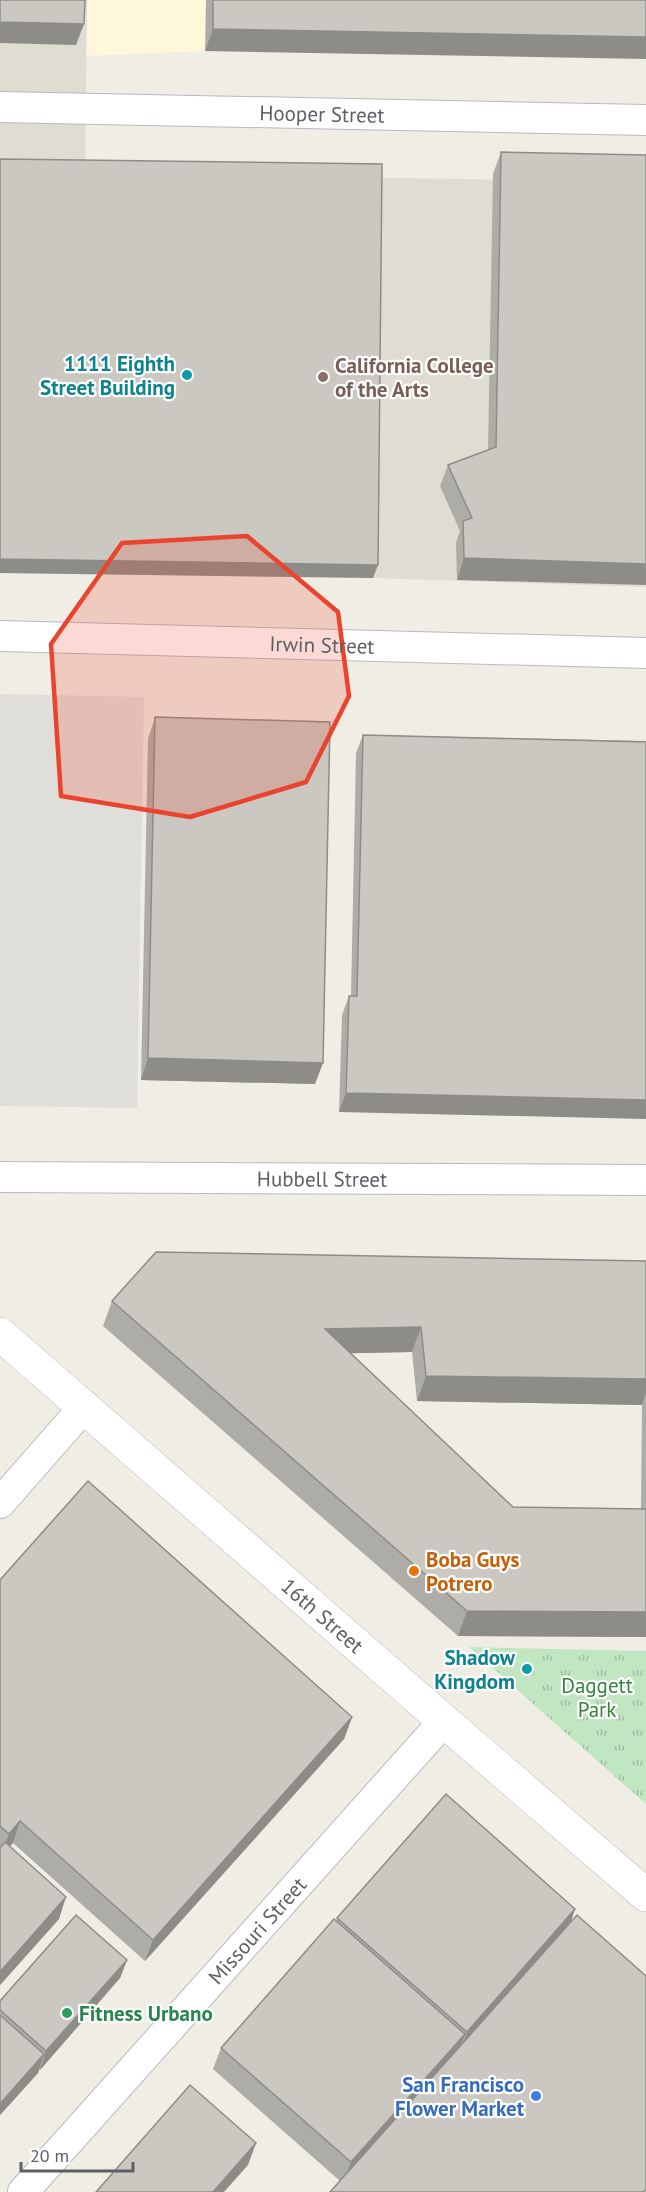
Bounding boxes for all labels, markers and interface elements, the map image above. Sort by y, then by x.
street label: Hooper Street [259,99,385,128]
place label: 1111 Eighth Street Building [40,350,175,401]
place label: California College of the Arts [335,352,494,403]
marker: 1111 Eighth Street Building [180,368,194,382]
marker: California College of the Arts [316,370,330,384]
street label: Irwin Street [269,630,375,659]
street label: Hubbell Street [257,1165,387,1192]
place label: Boba Guys Potrero [426,1546,520,1597]
marker: Boba Guys Potrero [407,1564,421,1578]
street label: 16th Street [276,1572,370,1659]
place label: Shadow Kingdom [434,1644,516,1695]
marker: Shadow Kingdom [520,1662,534,1676]
park label: Daggett Park [561,1672,633,1723]
street label: Missouri Street [202,1871,312,1989]
place label: Fitness Urbano [79,2000,213,2027]
marker: Fitness Urbano [60,2006,74,2020]
place label: San Francisco Flower Market [395,2071,525,2122]
marker: San Francisco Flower Market [529,2089,543,2103]
scale bar [21,2135,134,2173]
text: 20 m [30,2144,69,2167]

